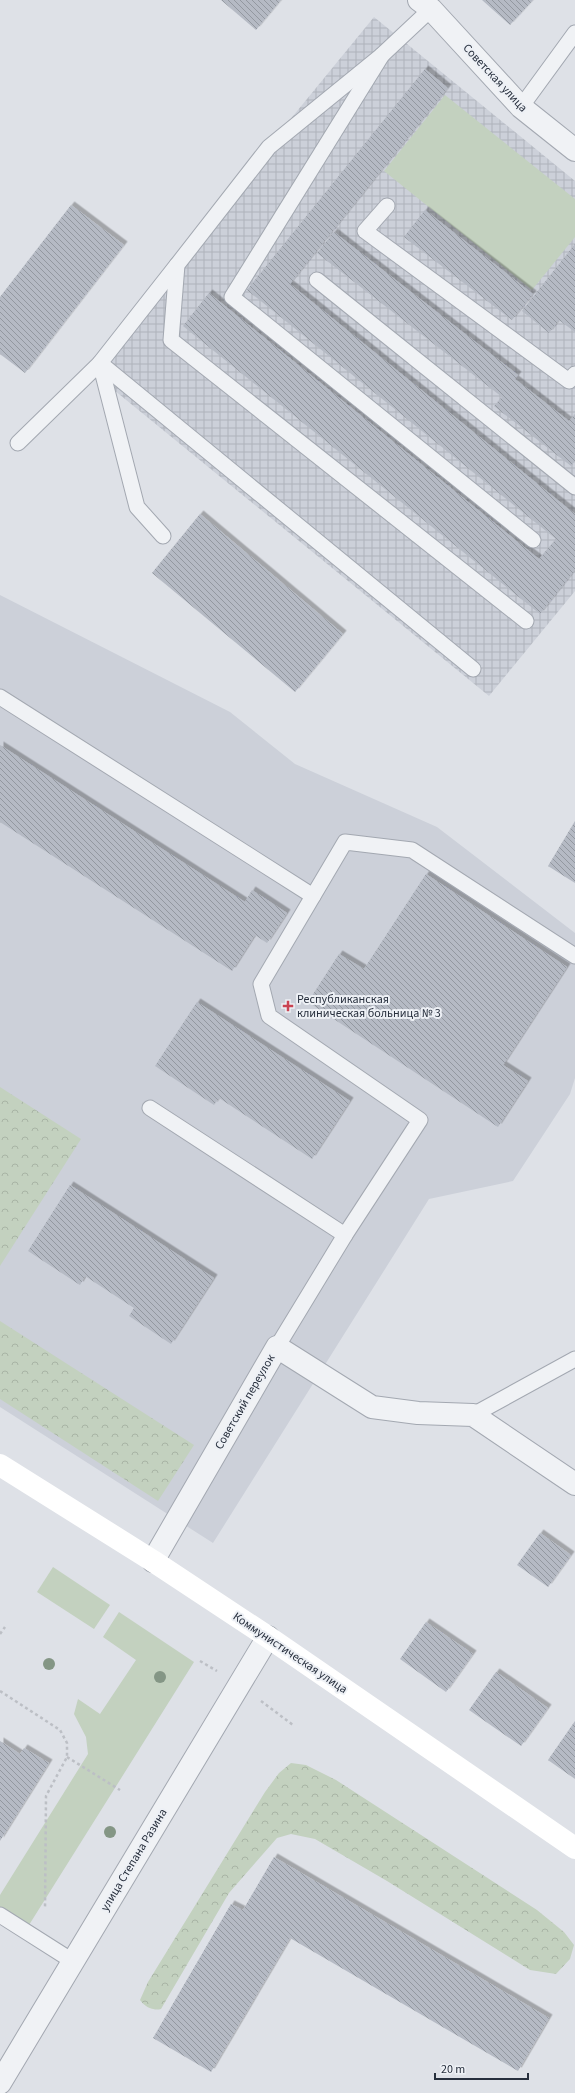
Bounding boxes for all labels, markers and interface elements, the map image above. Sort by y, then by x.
street label: Советская улица [459,40,531,116]
place label: Республиканская клиническая больница № 3 [297,991,441,1022]
marker: Республиканская клиническая больница № 3 [282,1000,294,1012]
street label: Советский переулок [211,1351,279,1453]
street label: Коммунистическая улица [229,1608,351,1698]
street label: улица Степана Разина [97,1806,171,1914]
scale bar [435,2055,528,2081]
text: 20 m [441,2061,465,2078]

